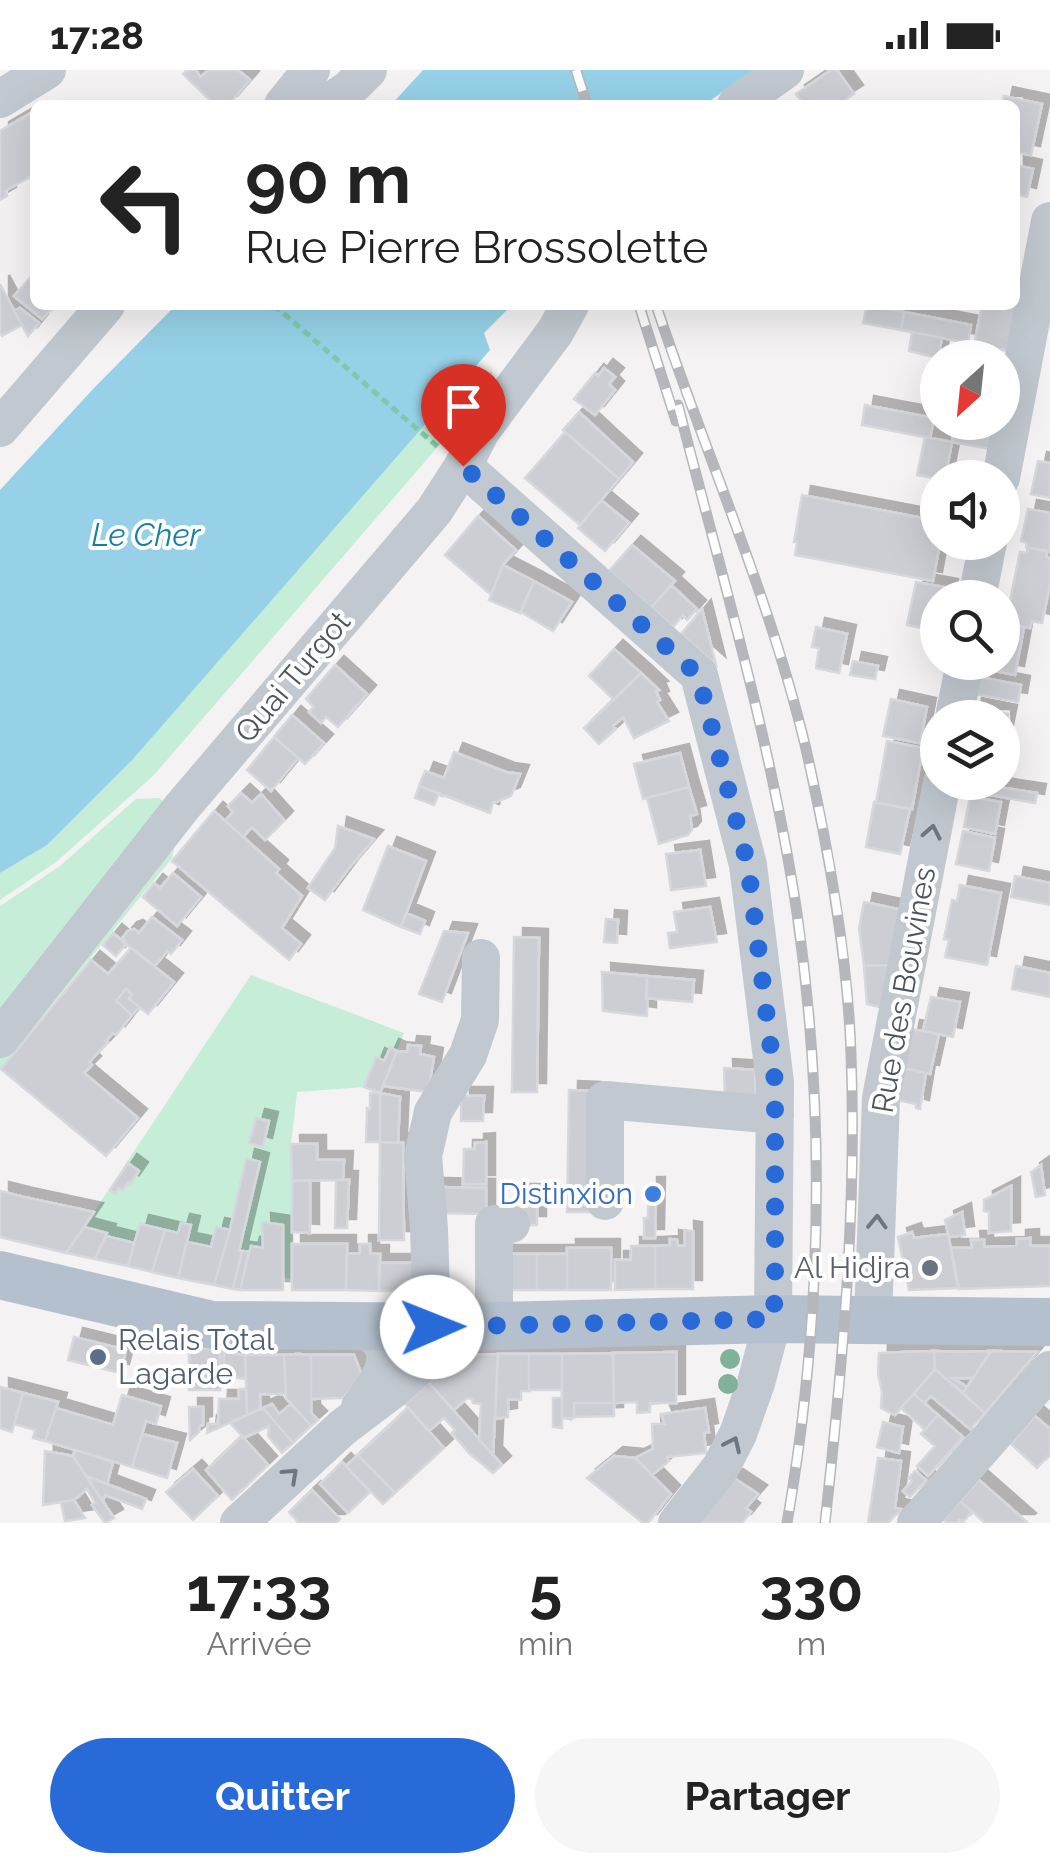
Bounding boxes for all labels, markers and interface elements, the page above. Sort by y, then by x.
text: 17:28 [50,13,144,58]
text: 90 m [245,137,411,219]
icon: left [80,140,210,270]
text: Rue Pierre Brossolette [245,221,708,274]
north arrow [920,340,1020,440]
map controls [920,340,1020,800]
pin [421,364,506,467]
icon: arrive [436,379,491,434]
button: sound [920,460,1020,560]
water label: Le Cher [91,516,202,553]
button: search [920,580,1020,680]
street label: Quai Turgot [228,604,357,749]
button: layers [920,700,1020,800]
one-way arrow [921,824,942,840]
street label: Rue des Bouvines [865,864,942,1115]
place label: Distinxion [499,1176,633,1211]
marker: Distinxion [642,1183,664,1205]
one-way arrow [866,1213,887,1229]
place label: Al Hidjra [794,1250,910,1285]
marker: Al Hidjra [919,1257,941,1279]
position arrow [380,1275,484,1379]
place label: Relais Total Lagarde [118,1322,275,1391]
marker: Relais Total Lagarde [87,1346,109,1368]
one-way arrow [720,1436,740,1454]
one-way arrow [279,1469,298,1487]
text: 17:33 [187,1555,332,1625]
text: 5 [529,1555,562,1625]
text: 330 [760,1555,863,1625]
text: Arrivée [206,1625,312,1662]
text: min [518,1625,573,1662]
text: m [797,1625,826,1662]
button: Quitter [50,1738,515,1853]
button: Partager [535,1738,1000,1853]

